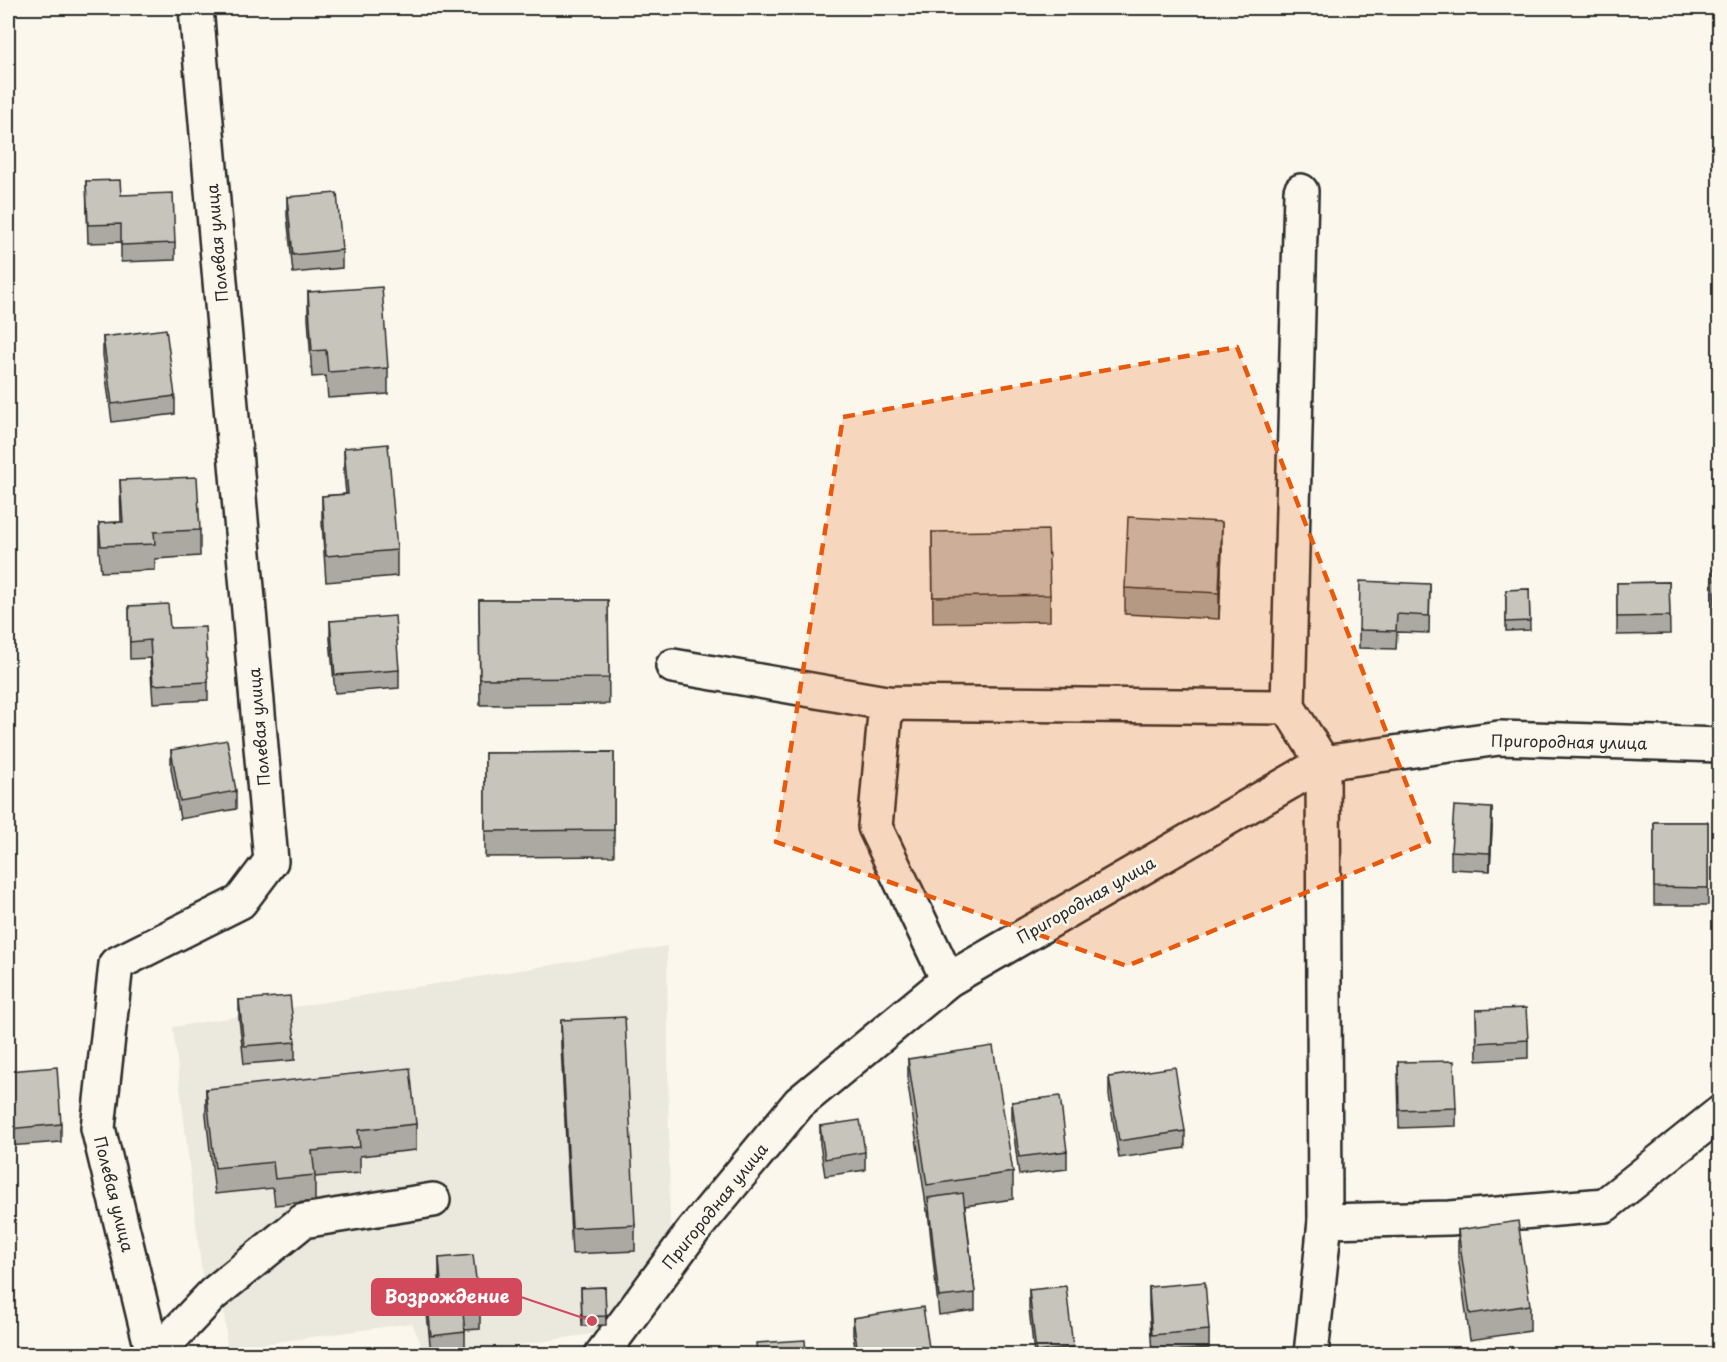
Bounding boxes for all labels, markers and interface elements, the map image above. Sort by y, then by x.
street label: Полевая улица [199,183,233,303]
street label: Полевая улица [241,667,275,787]
street label: Пригородная улица [1491,728,1647,754]
street label: Пригородная улица [1012,850,1159,949]
street label: Полевая улица [89,1133,141,1254]
street label: Пригородная улица [656,1137,773,1274]
callout: Возрождение [372,1279,521,1315]
text: Возрождение [385,1282,510,1309]

